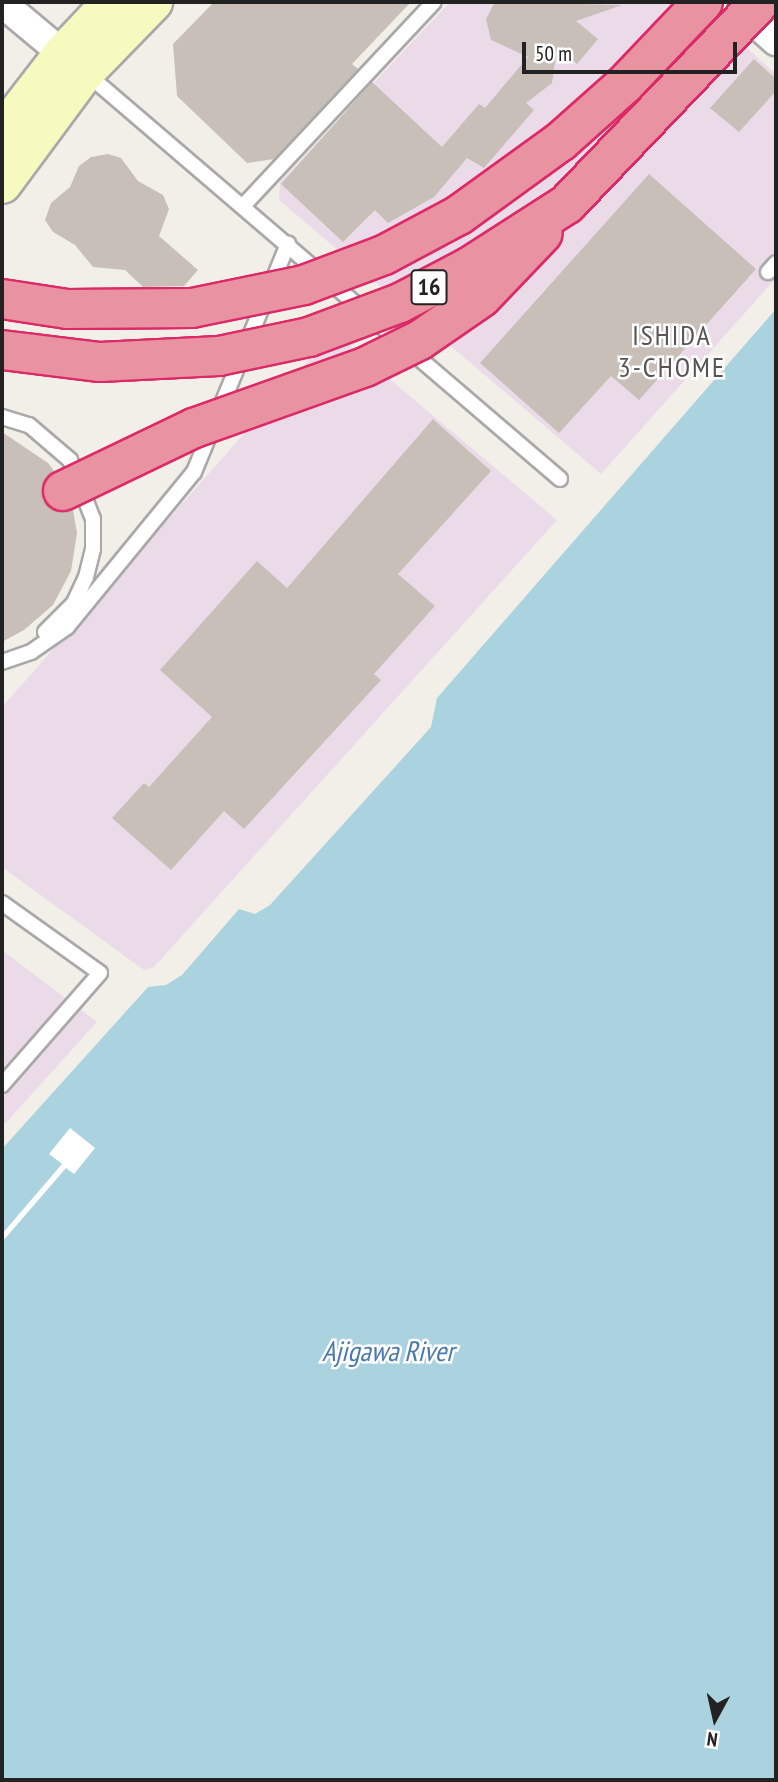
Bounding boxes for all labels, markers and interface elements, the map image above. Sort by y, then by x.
scale bar [526,28,741,72]
text: 50 m [535,40,572,67]
road number: 16 [410,266,448,308]
district label: ISHIDA 3-CHOME [619,318,725,384]
water label: Ajigawa River [322,1334,454,1368]
north arrow [680,1684,750,1754]
text: N [705,1727,719,1752]

